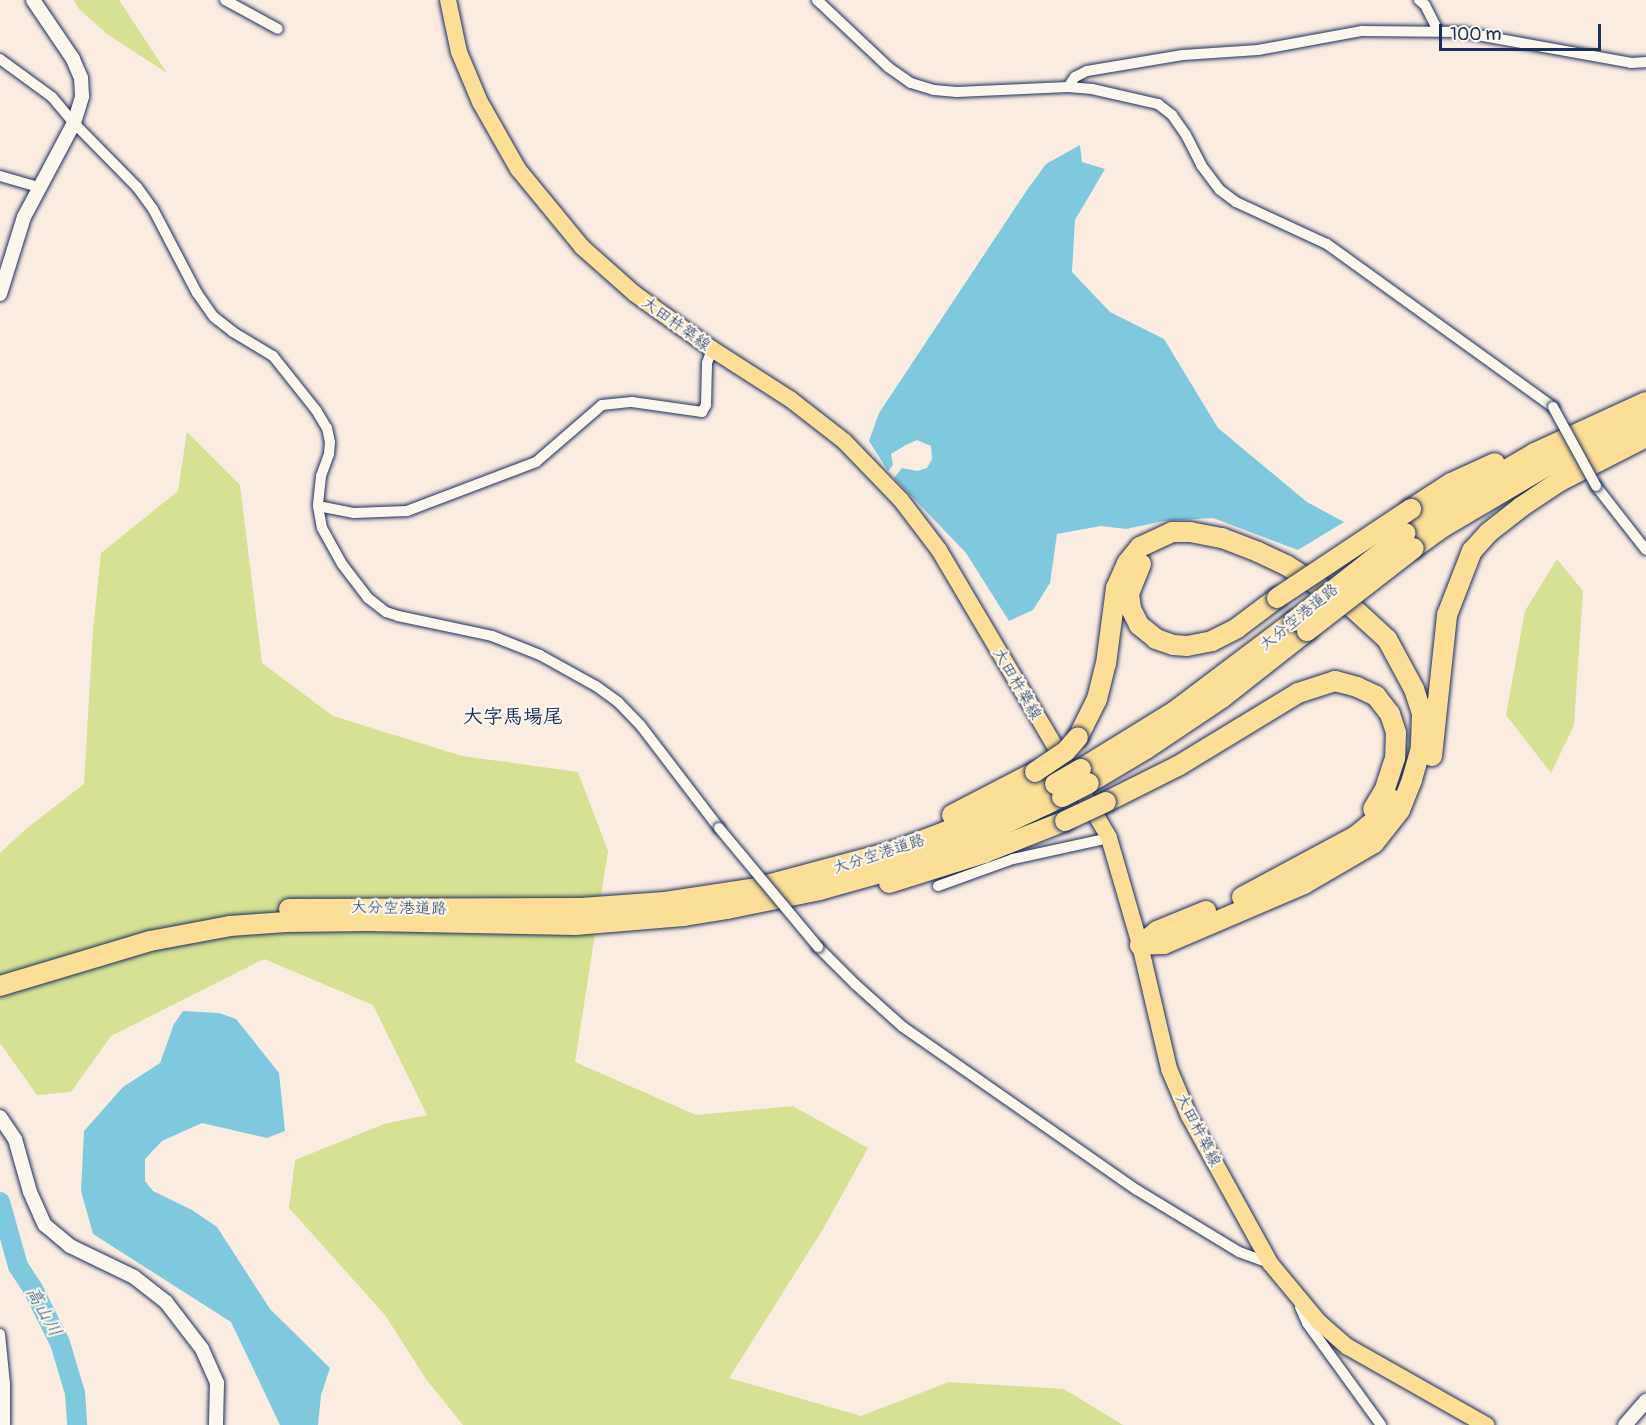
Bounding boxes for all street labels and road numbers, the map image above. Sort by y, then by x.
street label: 大田杵築線 [638,293,714,355]
street label: 大分空港道路 [1256,579,1342,655]
street label: 大田杵築線 [989,645,1045,723]
street label: 大分空港道路 [830,830,928,878]
street label: 大分空港道路 [351,898,447,918]
street label: 大田杵築線 [1171,1090,1225,1170]

